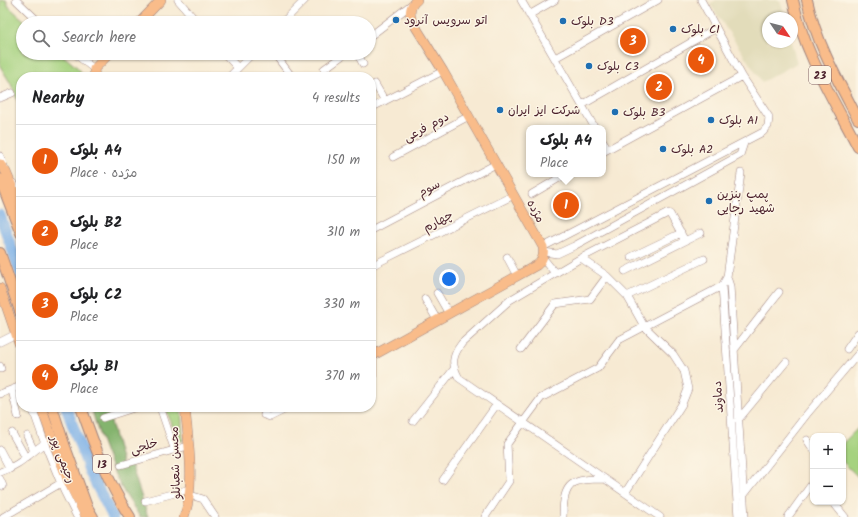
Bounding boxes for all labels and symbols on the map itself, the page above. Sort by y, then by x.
place label: اتو سرویس آنرود [404,11,487,30]
place label: بلوک D3 [571,12,614,31]
north arrow [762,12,798,48]
marker: اتو سرویس آنرود [391,15,401,25]
marker: بلوک D3 [558,16,568,26]
place label: بلوک C1 [681,20,720,39]
marker: بلوک C1 [668,24,678,34]
pin: 3 [620,26,646,56]
pin: 4 [688,45,714,75]
place label: بلوک C3 [597,57,639,76]
marker: بلوک C3 [584,61,594,71]
road number: 23 [809,66,831,84]
pin: 2 [646,72,672,102]
place label: شرکت ایز ایران [508,101,580,120]
place label: بلوک B3 [623,103,666,122]
marker: شرکت ایز ایران [495,105,505,115]
marker: بلوک B3 [610,107,620,117]
street label: دوم فرعی [400,108,452,147]
place label: بلوک A1 [719,111,758,130]
marker: بلوک A1 [706,115,716,125]
place label: بلوک A2 [671,140,713,159]
marker: بلوک A2 [658,144,668,154]
street label: سوم [415,175,444,202]
place label: پمپ بنزین شهید رجایی [717,185,775,218]
pin: 1 [553,190,579,220]
street label: مژده [522,196,550,226]
marker: پمپ بنزین شهید رجایی [704,196,714,206]
street label: چهارم [420,206,457,237]
your location [439,269,459,289]
street label: دماوند [708,380,729,414]
street label: محسن شعبانلو [165,426,186,501]
street label: رحیمی پور [44,432,80,486]
street label: خلجی [128,433,160,460]
road number: 13 [93,455,111,473]

